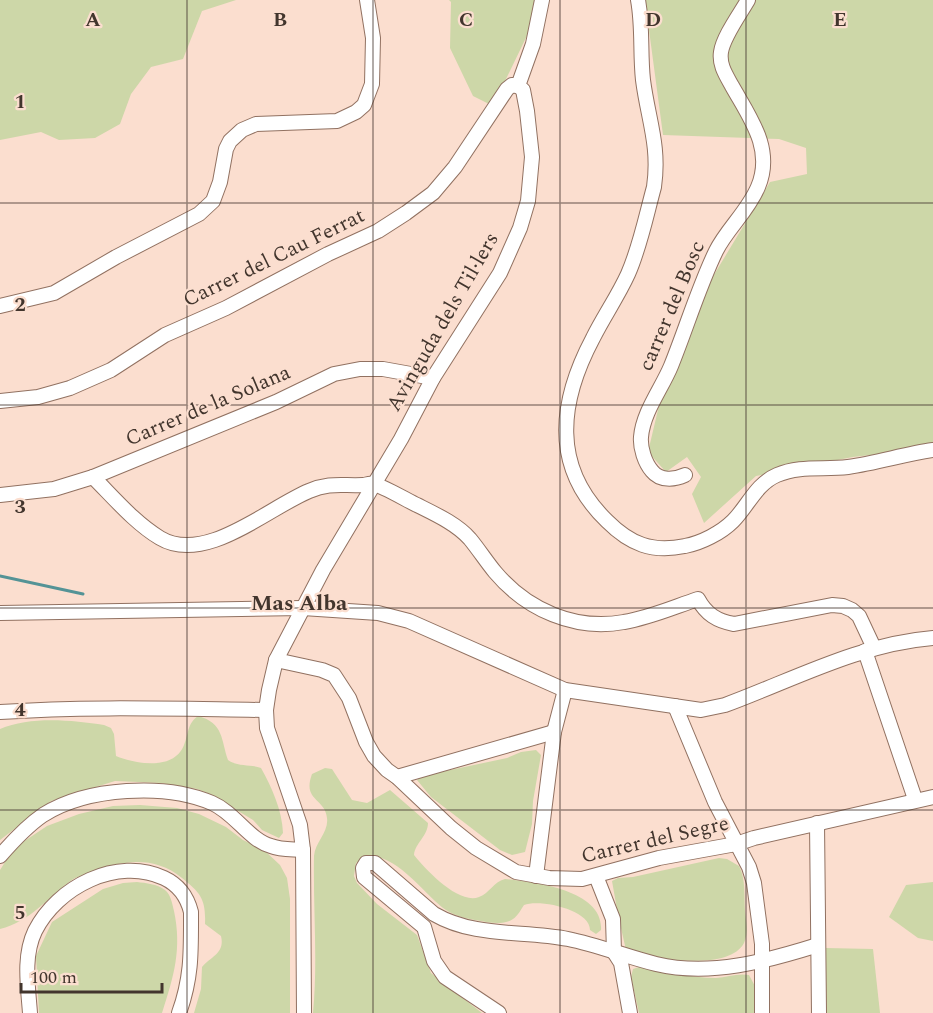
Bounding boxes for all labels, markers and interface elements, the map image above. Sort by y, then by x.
text: A [85,5,101,35]
text: B [273,5,287,35]
text: C [459,5,473,35]
text: D [645,5,661,35]
text: E [833,5,847,35]
text: 1 [14,87,26,117]
street label: Carrer del Cau Ferrat [178,200,370,316]
street label: Avinguda dels Til·lers [379,226,507,418]
street label: carrer del Bosc [630,236,714,376]
text: 2 [14,290,26,320]
street label: Carrer de la Solana [120,357,296,455]
text: 3 [14,492,26,522]
district label: Mas Alba [251,587,348,620]
text: 4 [14,695,26,725]
street label: Carrer del Segre [578,807,732,873]
text: 5 [14,898,26,928]
scale bar [21,956,162,994]
text: 100 m [30,964,77,991]

